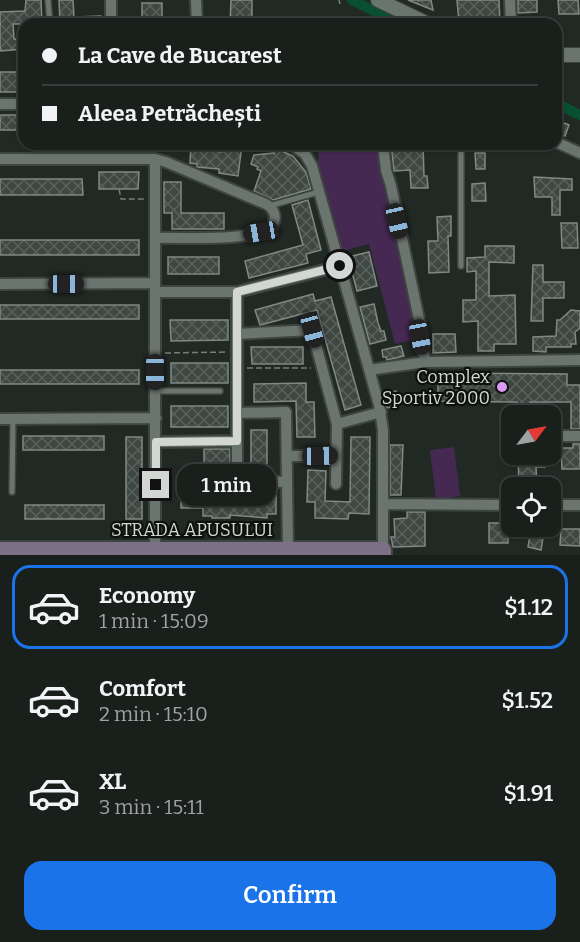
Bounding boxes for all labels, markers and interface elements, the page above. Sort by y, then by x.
text: La Cave de Bucarest [78,42,282,69]
text: Aleea Petrăchești [78,100,261,127]
car [384,201,410,241]
car [242,220,280,244]
route start [326,252,353,279]
car [48,275,84,293]
car [299,310,325,350]
car [408,318,432,356]
car [146,354,164,390]
place label: Complex Sportiv 2000 [382,366,490,409]
marker: Complex Sportiv 2000 [495,380,509,394]
north arrow [501,405,561,465]
map controls [501,405,561,537]
car [302,447,338,465]
callout: 1 min [177,464,276,506]
route end [142,471,169,498]
text: 1 min [201,473,252,497]
button: locate [501,477,561,537]
street label: STRADA APUSULUI [111,519,273,541]
icon: car [27,580,81,634]
text: Economy [99,582,195,609]
text: $1.12 [504,594,553,621]
text: 1 min · 15:09 [99,609,209,633]
icon: car [27,673,81,727]
text: Comfort [99,675,186,702]
text: $1.52 [501,687,553,714]
text: 2 min · 15:10 [99,702,208,726]
icon: car [27,766,81,820]
text: XL [99,768,126,795]
text: $1.91 [503,780,553,807]
text: 3 min · 15:11 [99,795,204,819]
button: Confirm [24,861,556,930]

